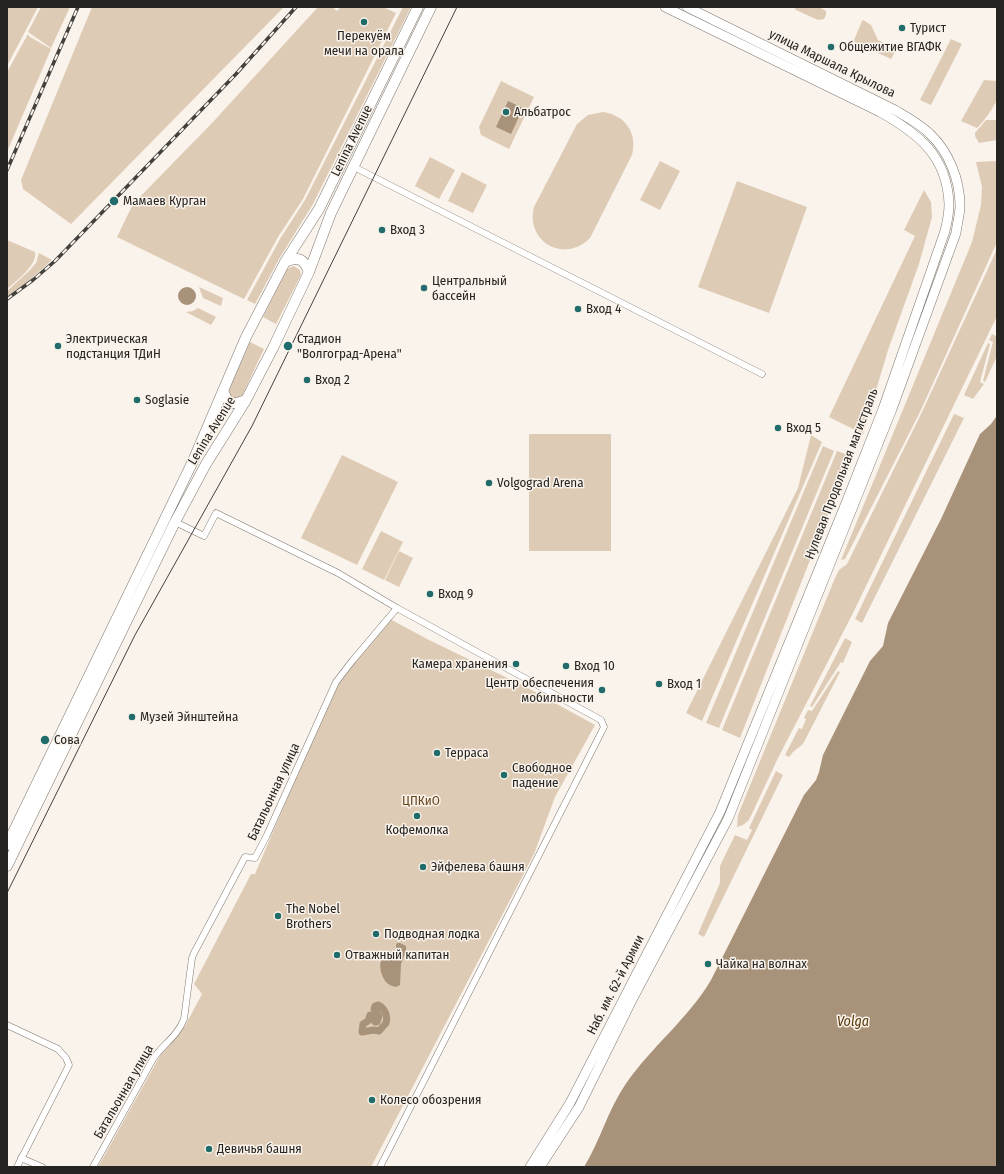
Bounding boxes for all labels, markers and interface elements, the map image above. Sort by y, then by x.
marker: Перекуём мечи на орала [359,17,369,27]
place label: Турист [910,20,946,36]
marker: Турист [897,23,907,33]
street label: улица Маршала Крылова [766,27,898,101]
place label: Перекуём мечи на орала [324,28,404,59]
place label: Общежитие ВГАФК [839,39,942,55]
marker: Общежитие ВГАФК [826,42,836,52]
street label: Lenina Avenue [328,103,376,179]
place label: Альбатрос [514,104,571,120]
marker: Альбатрос [501,107,511,117]
place label: Мамаев Курган [123,193,206,209]
marker: Мамаев Курган [108,195,120,207]
place label: Вход 3 [390,222,425,238]
marker: Вход 3 [377,225,387,235]
place label: Центральный бассейн [432,273,507,304]
marker: Центральный бассейн [419,283,429,293]
place label: Вход 4 [586,301,621,317]
marker: Вход 4 [573,304,583,314]
place label: Электрическая подстанция ТДиН [66,331,161,362]
place label: Стадион "Волгоград-Арена" [297,331,402,362]
marker: Стадион "Волгоград-Арена" [282,340,294,352]
marker: Электрическая подстанция ТДиН [53,341,63,351]
place label: Вход 2 [315,372,350,388]
marker: Вход 2 [302,375,312,385]
street label: Нулевая Продольная магистраль [802,386,882,562]
place label: Soglasie [145,392,189,408]
street label: Lenina Avenue [185,394,239,468]
marker: Soglasie [132,395,142,405]
place label: Вход 5 [786,420,821,436]
marker: Вход 5 [773,423,783,433]
place label: Volgograd Arena [497,475,584,491]
marker: Volgograd Arena [484,478,494,488]
place label: Вход 9 [438,586,473,602]
marker: Вход 9 [425,589,435,599]
place label: Камера хранения [412,656,508,672]
place label: Вход 10 [574,658,615,674]
marker: Камера хранения [511,659,521,669]
marker: Вход 10 [561,661,571,671]
place label: Центр обеспечения мобильности [485,675,594,706]
place label: Вход 1 [667,676,701,692]
marker: Вход 1 [654,679,664,689]
marker: Центр обеспечения мобильности [597,685,607,695]
place label: Музей Эйнштейна [140,709,238,725]
marker: Музей Эйнштейна [127,712,137,722]
place label: Сова [54,732,80,748]
marker: Сова [39,734,51,746]
street label: Батальонная улица [245,741,303,843]
place label: Терраса [445,745,489,761]
marker: Терраса [432,748,442,758]
place label: Свободное падение [512,760,572,791]
marker: Свободное падение [499,770,509,780]
park label: ЦПКиО [402,793,440,809]
marker: Кофемолка [412,811,422,821]
place label: Кофемолка [385,822,449,838]
place label: Эйфелева башня [431,859,525,875]
marker: Эйфелева башня [418,862,428,872]
place label: The Nobel Brothers [286,901,340,932]
marker: The Nobel Brothers [273,911,283,921]
place label: Подводная лодка [384,926,480,942]
marker: Подводная лодка [371,929,381,939]
street label: Наб. им. 62-й Армии [584,933,648,1037]
place label: Отважный капитан [345,947,449,963]
marker: Отважный капитан [332,950,342,960]
place label: Чайка на волнах [716,956,807,972]
marker: Чайка на волнах [703,959,713,969]
water label: Volga [837,1014,869,1030]
street label: Батальонная улица [91,1042,157,1142]
place label: Колесо обозрения [380,1092,481,1108]
marker: Колесо обозрения [367,1095,377,1105]
place label: Девичья башня [217,1141,302,1157]
marker: Девичья башня [204,1144,214,1154]

